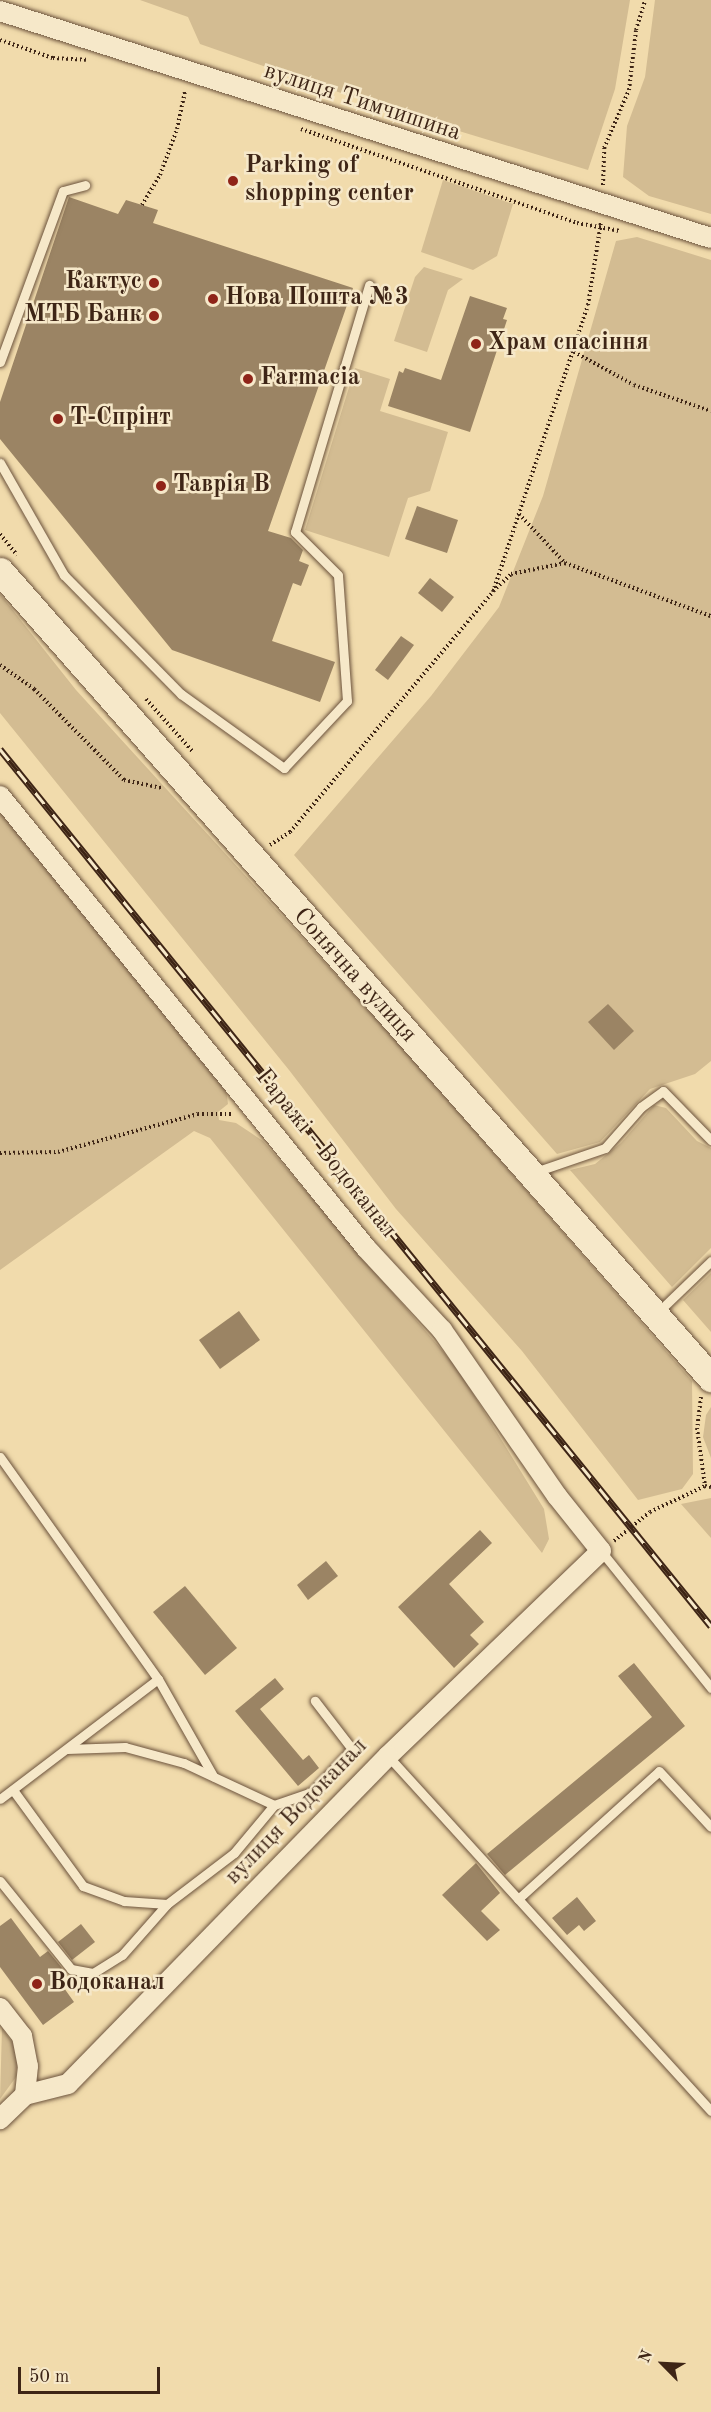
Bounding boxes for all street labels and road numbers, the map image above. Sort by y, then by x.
street label: вулиця Тимчишина [260,58,464,148]
street label: Сонячна вулиця [286,903,422,1049]
street label: Гаражі - Водоканал [248,1064,402,1244]
street label: вулиця Водоканал [220,1733,374,1891]

